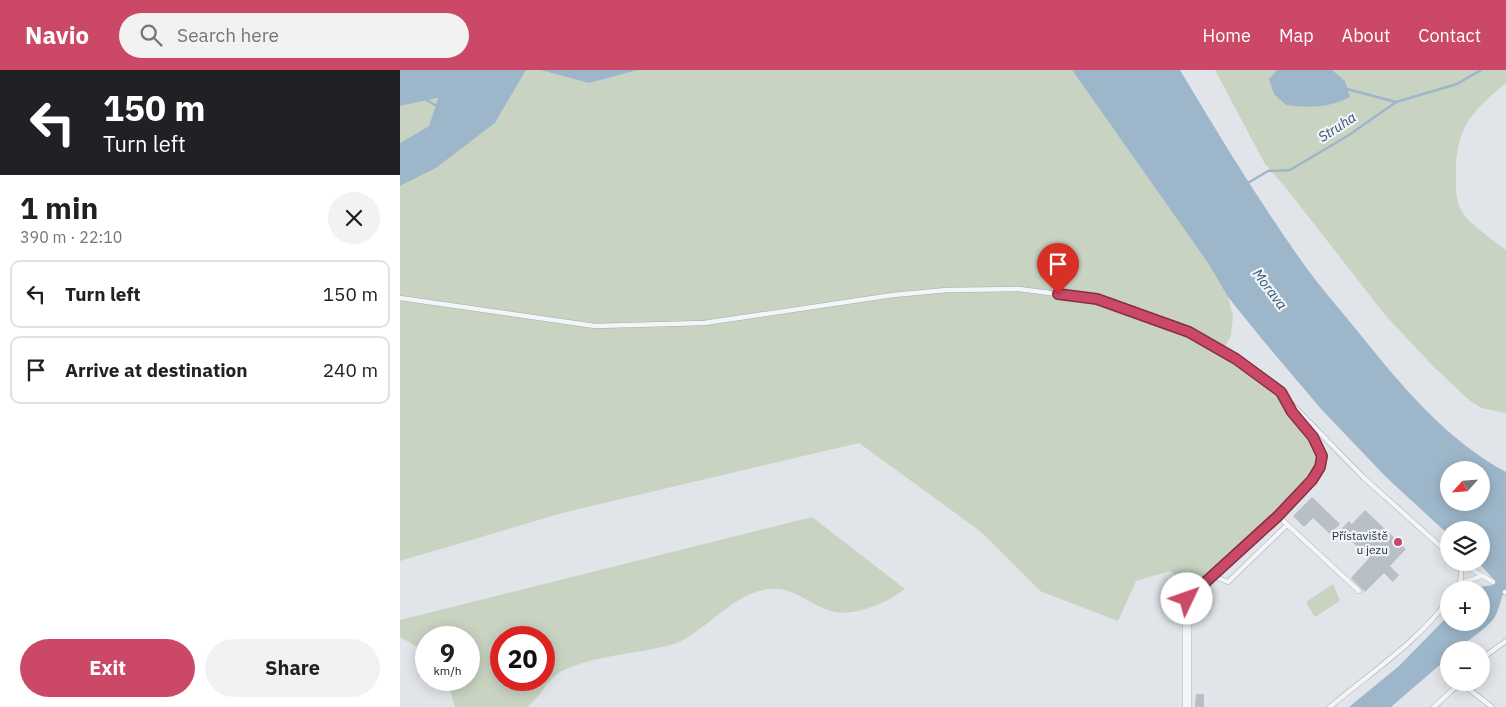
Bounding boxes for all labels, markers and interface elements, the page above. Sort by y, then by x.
search box [119,13,469,58]
text: Navio [25,19,89,51]
icon: search [137,21,165,49]
text: Search here [177,23,279,47]
text: Home [1203,24,1251,47]
text: Map [1279,24,1314,47]
text: About [1342,24,1390,47]
text: Contact [1418,24,1481,47]
text: 150 m [103,85,206,131]
icon: left [20,90,85,155]
water label: Struha [1315,108,1359,146]
text: Turn left [103,129,186,158]
text: 1 min [20,188,98,227]
button: close [328,192,380,244]
text: 390 m · 22:10 [20,227,122,247]
pin [1037,243,1079,294]
icon: arrive [1044,250,1072,278]
water label: Morava [1249,265,1291,313]
icon: left [22,280,50,308]
text: Turn left [65,282,141,306]
text: 150 m [323,282,378,306]
icon: arrive [22,356,50,384]
text: Arrive at destination [65,358,248,382]
text: 240 m [323,358,378,382]
north arrow [1440,461,1490,511]
map controls [1440,461,1490,691]
button: layers [1440,521,1490,571]
place label: Přístaviště u jezu [1332,528,1388,557]
marker: Přístaviště u jezu [1392,536,1404,548]
position arrow [1160,572,1212,624]
button: + [1440,581,1490,631]
speed limit sign: 20 [490,626,555,691]
text: 9 [440,636,455,669]
button: Exit [20,639,195,697]
button: Share [205,639,380,697]
button: − [1440,641,1490,691]
text: km/h [433,663,462,678]

